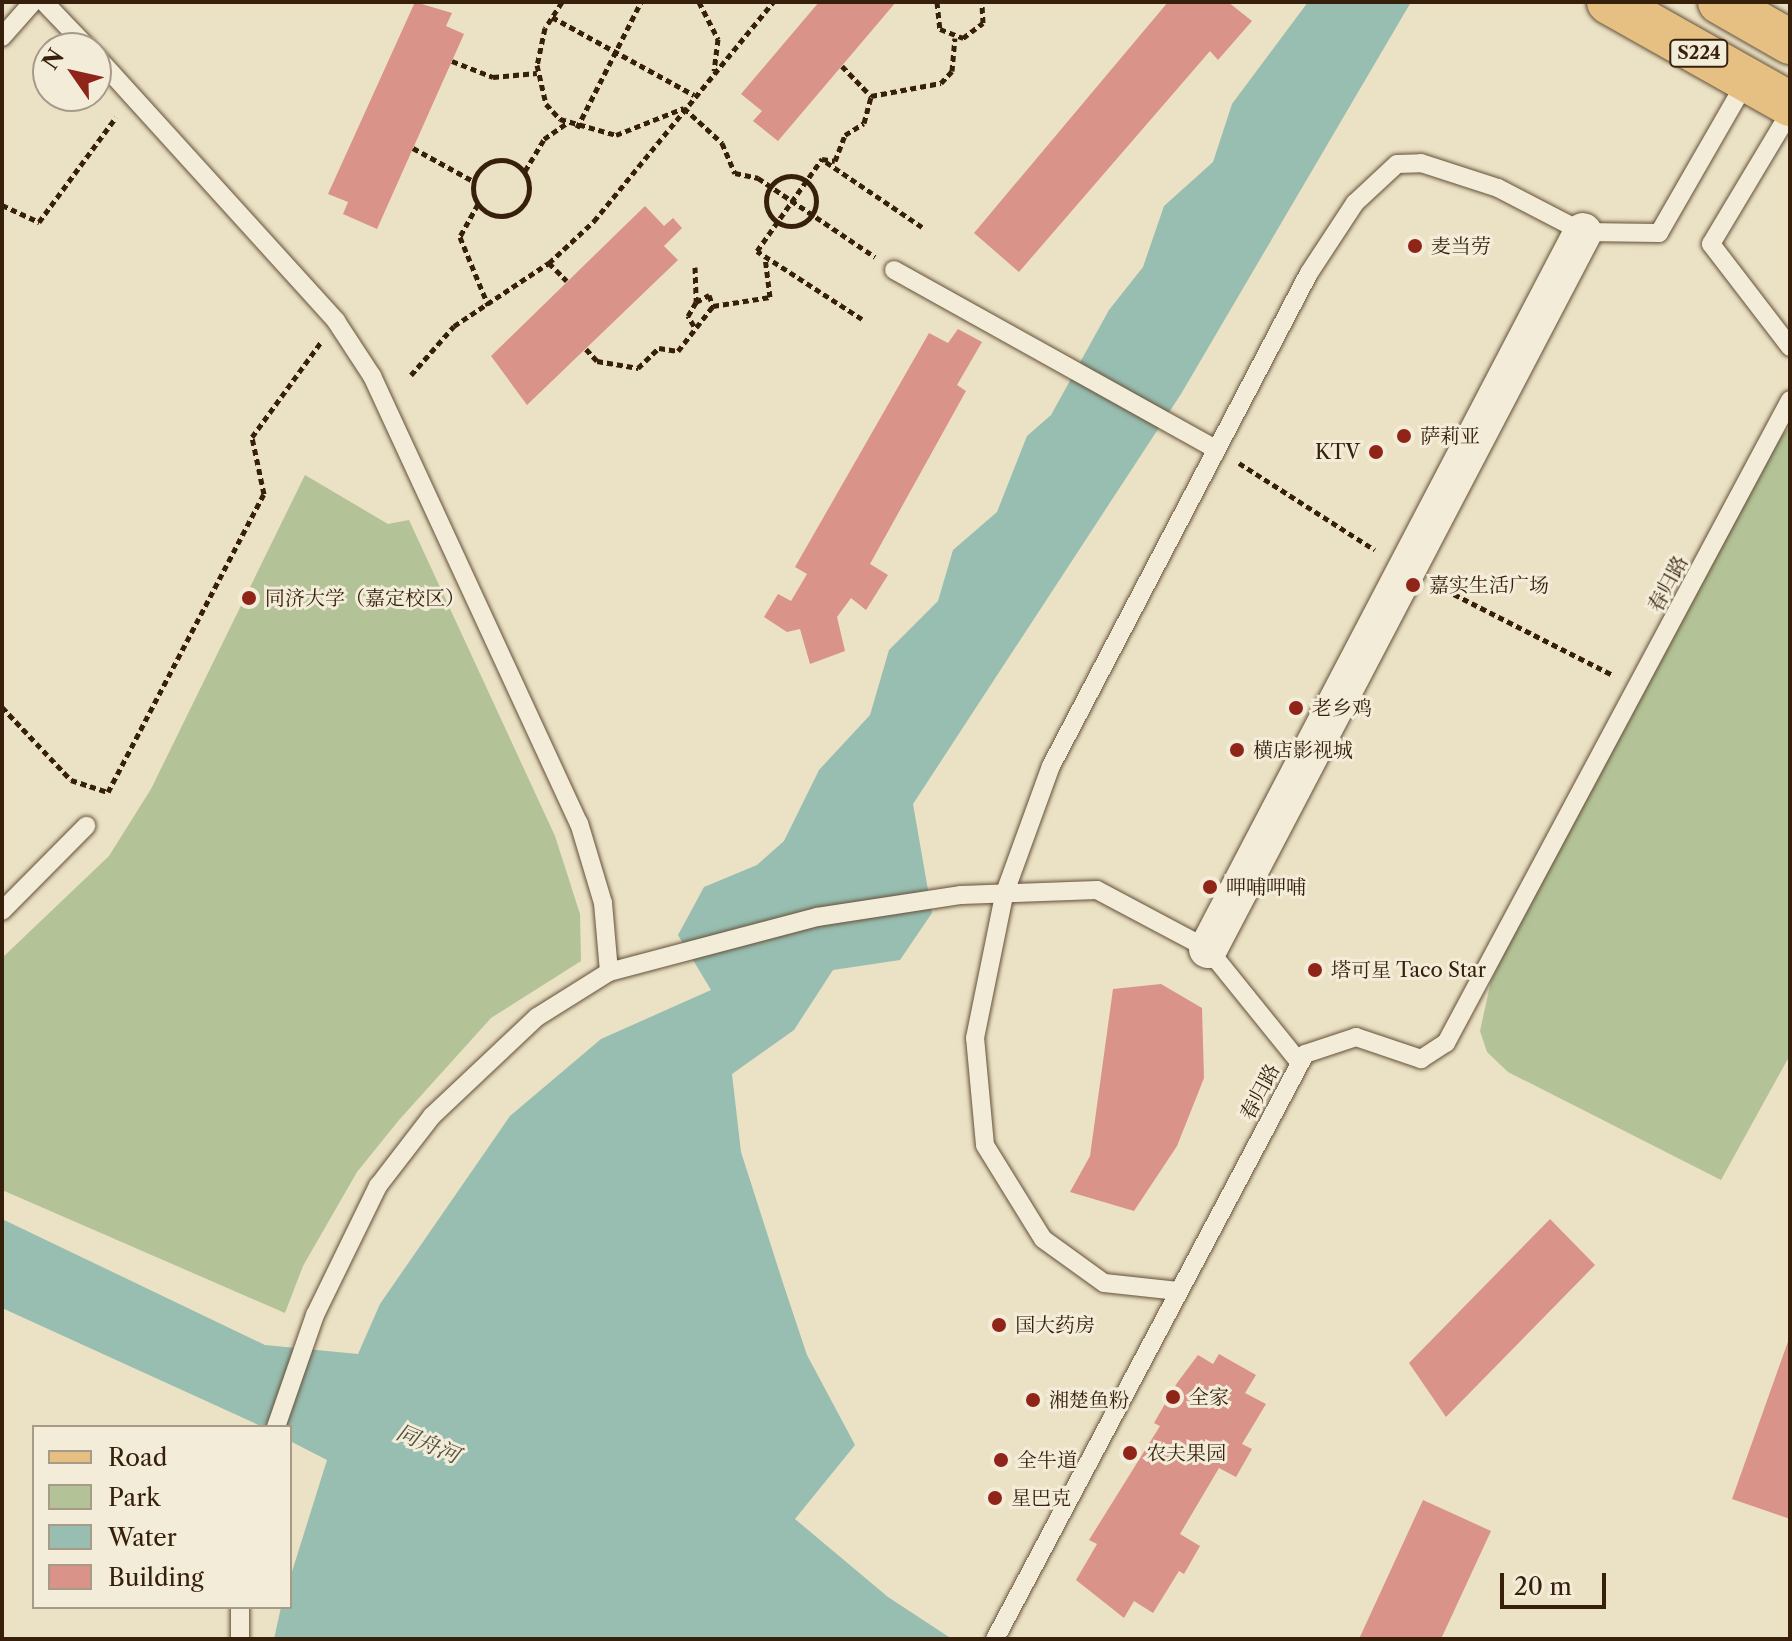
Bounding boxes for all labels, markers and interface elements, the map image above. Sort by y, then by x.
north arrow [32,32,112,112]
road number: S224 [1669,39,1729,67]
text: N [37,44,70,75]
place label: 麦当劳 [1431,234,1491,258]
marker: 麦当劳 [1406,237,1424,255]
place label: 萨莉亚 [1420,424,1480,448]
marker: 萨莉亚 [1395,427,1413,445]
place label: KTV [1315,440,1360,464]
marker: KTV [1367,443,1385,461]
street label: 春归路 [1643,552,1693,616]
place label: 嘉实生活广场 [1429,573,1549,597]
marker: 嘉实生活广场 [1404,576,1422,594]
place label: 同济大学（嘉定校区） [265,586,465,610]
marker: 同济大学（嘉定校区） [240,589,258,607]
place label: 老乡鸡 [1312,696,1372,720]
marker: 老乡鸡 [1287,699,1305,717]
place label: 横店影视城 [1253,738,1353,762]
marker: 横店影视城 [1228,741,1246,759]
place label: 呷哺呷哺 [1226,875,1306,899]
marker: 呷哺呷哺 [1201,878,1219,896]
place label: 塔可星 Taco Star [1331,958,1486,982]
marker: 塔可星 Taco Star [1306,961,1324,979]
street label: 春归路 [1235,1060,1285,1124]
place label: 国大药房 [1015,1313,1095,1337]
marker: 国大药房 [990,1316,1008,1334]
place label: 全家 [1189,1385,1229,1409]
place label: 湘楚鱼粉 [1049,1388,1129,1412]
marker: 全家 [1164,1388,1182,1406]
marker: 湘楚鱼粉 [1024,1391,1042,1409]
water label: 同舟河 [392,1419,464,1469]
legend [32,1425,292,1609]
place label: 农夫果园 [1146,1441,1226,1465]
text: Road [108,1443,167,1472]
marker: 农夫果园 [1121,1444,1139,1462]
place label: 全牛道 [1017,1448,1077,1472]
marker: 全牛道 [992,1451,1010,1469]
text: Park [108,1483,160,1512]
place label: 星巴克 [1011,1486,1071,1510]
marker: 星巴克 [986,1489,1004,1507]
text: Water [108,1523,177,1552]
scale bar [1504,1557,1610,1607]
text: Building [108,1563,204,1592]
text: 20 m [1514,1572,1572,1601]

